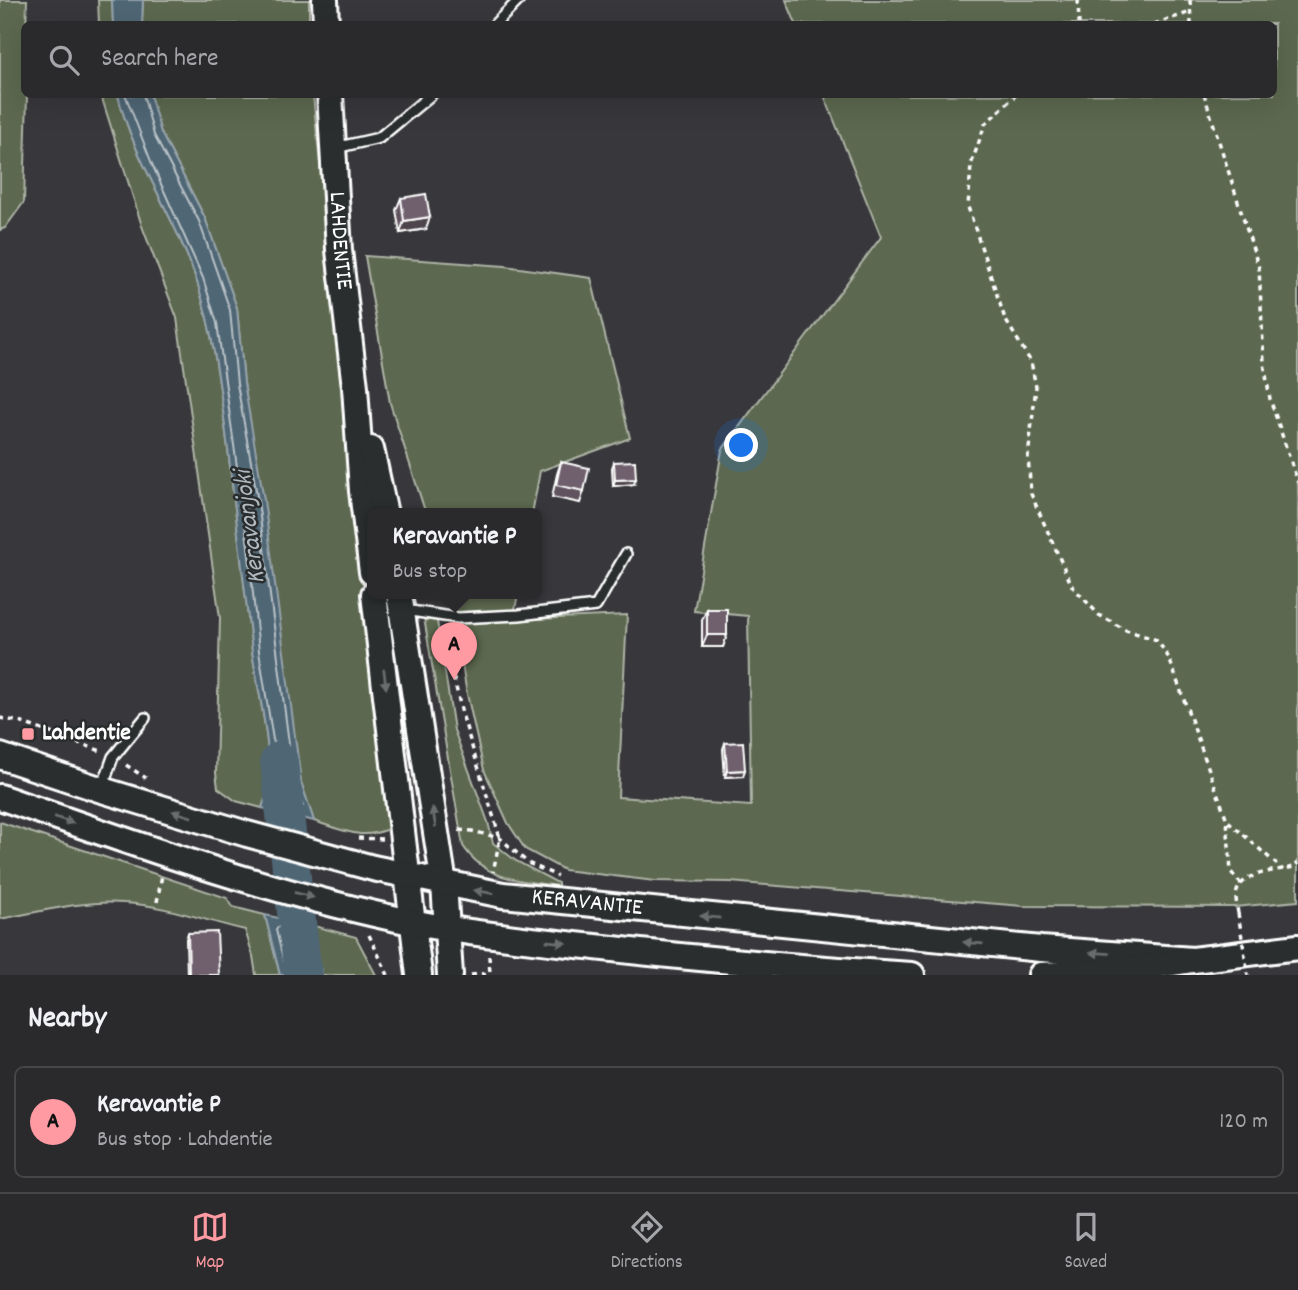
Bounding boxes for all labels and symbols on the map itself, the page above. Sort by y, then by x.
street label: LAHDENTIE [319,191,361,292]
your location [724,428,758,462]
water label: Keravanjoki [225,464,276,586]
pin: A [431,622,477,680]
one-way arrow [379,668,390,690]
place label: Lahdentie [42,717,131,751]
marker: Lahdentie [20,726,36,742]
one-way arrow [429,806,440,828]
one-way arrow [171,809,192,819]
one-way arrow [54,814,75,825]
street label: KERAVANTIE [530,881,644,926]
one-way arrow [473,886,495,897]
one-way arrow [294,891,315,901]
one-way arrow [699,911,721,922]
one-way arrow [545,937,567,948]
one-way arrow [962,937,984,948]
one-way arrow [1089,947,1111,958]

